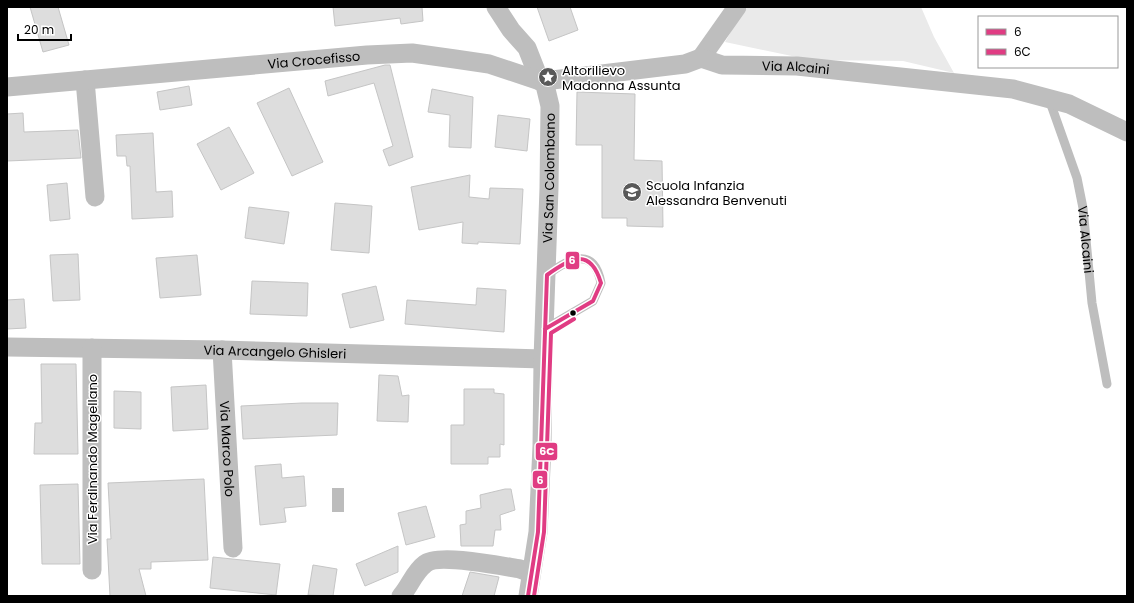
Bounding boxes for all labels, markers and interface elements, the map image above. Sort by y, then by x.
scale bar [18,16,71,42]
legend [978,16,1118,68]
text: 20 m [24,21,54,38]
text: 6 [1014,23,1022,40]
text: 6C [1014,43,1031,60]
street label: Via Crocefisso [267,46,361,73]
street label: Via Alcaini [762,56,830,79]
place label: Altorilievo Madonna Assunta [562,61,680,95]
place icon: Altorilievo Madonna Assunta [537,66,559,88]
street label: Via San Colombano [538,113,559,243]
place label: Scuola Infanzia Alessandra Benvenuti [646,176,787,210]
school or university icon: Scuola Infanzia Alessandra Benvenuti [621,181,643,203]
street label: Via Alcaini [1073,205,1099,274]
line badge: 6 [565,251,580,270]
text: 6 [568,252,576,268]
unlabelled marker [568,308,578,318]
street label: Via Arcangelo Ghisleri [204,340,346,363]
street label: Via Ferdinando Magellano [83,374,102,544]
street label: Via Marco Polo [215,400,240,497]
line badge: 6C [535,442,558,461]
text: 6C [539,443,555,459]
line badge: 6 [532,470,548,489]
text: 6 [536,472,544,488]

